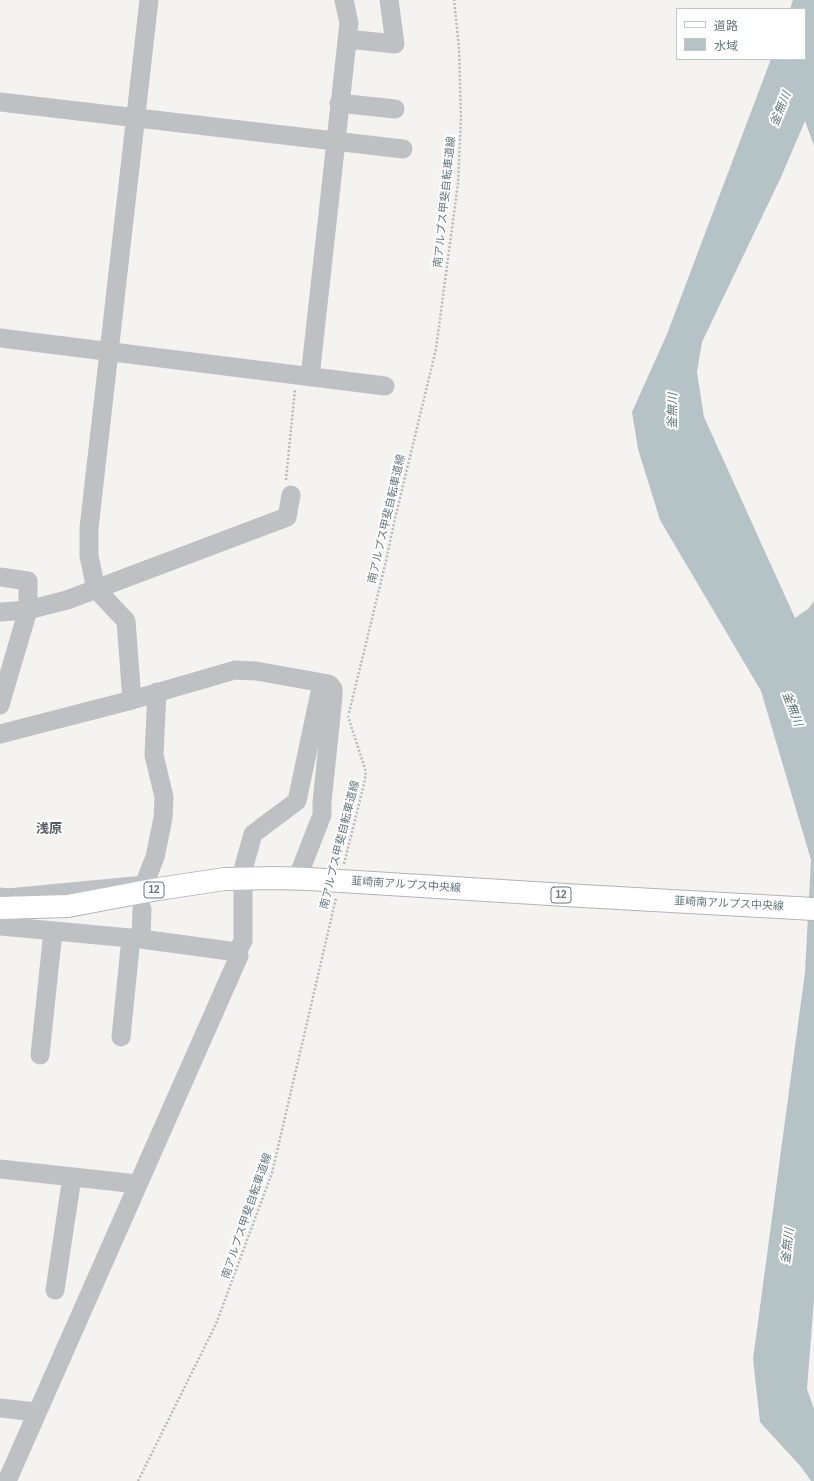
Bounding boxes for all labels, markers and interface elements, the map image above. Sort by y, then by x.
legend [676,8,806,60]
text: 道路 [714,19,738,33]
text: 水域 [714,39,738,53]
water label: 釜無川 [768,90,794,128]
street label: 南アルプス甲斐自転車道線 [432,136,458,268]
water label: 釜無川 [665,393,681,429]
street label: 南アルプス甲斐自転車道線 [366,453,408,585]
water label: 釜無川 [779,690,805,728]
street label: 南アルプス甲斐自転車道線 [318,779,362,911]
district label: 浅原 [36,821,62,837]
street label: 韮崎南アルプス中央線 [351,875,461,895]
road number: 12 [144,882,164,898]
road number: 12 [551,887,571,903]
street label: 韮崎南アルプス中央線 [674,895,784,913]
street label: 南アルプス甲斐自転車道線 [219,1151,275,1281]
water label: 釜無川 [779,1227,797,1265]

